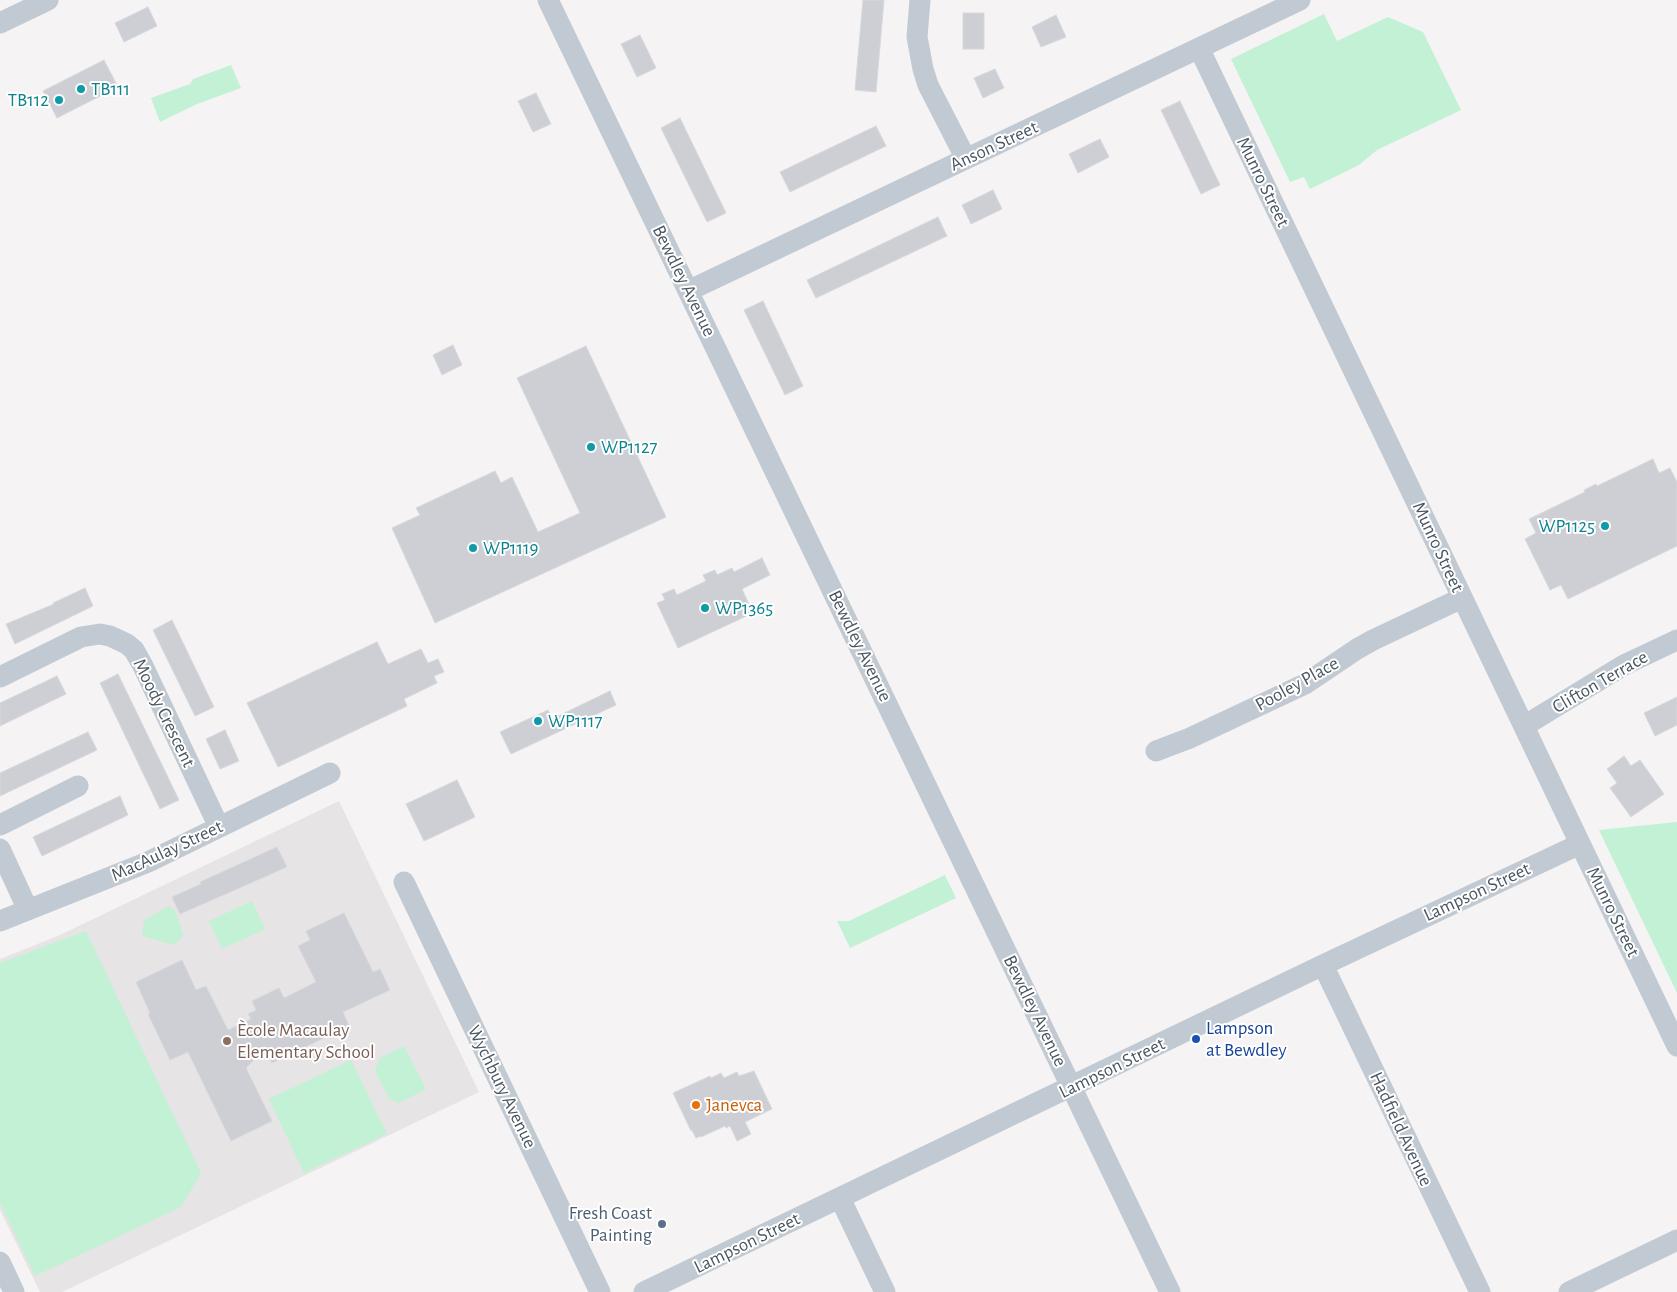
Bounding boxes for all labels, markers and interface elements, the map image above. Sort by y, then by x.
place label: TB111 [91,78,130,100]
marker: TB111 [75,83,87,95]
place label: TB112 [8,89,49,111]
marker: TB112 [53,94,65,106]
street label: Anson Street [946,116,1042,176]
street label: Munro Street [1231,133,1295,231]
street label: Bewdley Avenue [647,222,721,340]
place label: WP1127 [601,436,657,458]
marker: WP1127 [585,441,597,453]
street label: Munro Street [1407,498,1469,596]
place label: WP1125 [1538,515,1595,537]
marker: WP1125 [1599,520,1611,532]
place label: WP1119 [483,537,538,559]
marker: WP1119 [467,542,479,554]
street label: Bewdley Avenue [823,587,897,705]
place label: WP1365 [715,597,773,619]
marker: WP1365 [699,602,711,614]
street label: Clifton Terrace [1548,645,1652,719]
street label: Pooley Place [1251,652,1343,716]
street label: Moody Crescent [128,655,200,771]
place label: WP1117 [548,710,602,732]
marker: WP1117 [532,715,544,727]
street label: MacAulay Street [108,815,226,887]
street label: Lampson Street [1420,857,1534,927]
street label: Munro Street [1581,863,1645,961]
street label: Bewdley Avenue [998,952,1072,1070]
place label: Lampson at Bewdley [1206,1017,1287,1061]
place label: Ècole Macaulay Elementary School [237,1019,375,1063]
street label: Wychbury Avenue [462,1022,542,1152]
street label: Lampson Street [1055,1033,1169,1103]
marker: Lampson at Bewdley [1190,1033,1202,1045]
marker: Ècole Macaulay Elementary School [221,1035,233,1047]
street label: Hadfield Avenue [1365,1068,1437,1190]
place label: Janevca [706,1094,762,1116]
marker: Janevca [690,1099,702,1111]
place label: Fresh Coast Painting [569,1202,652,1246]
street label: Lampson Street [690,1208,804,1278]
marker: Fresh Coast Painting [656,1218,668,1230]

